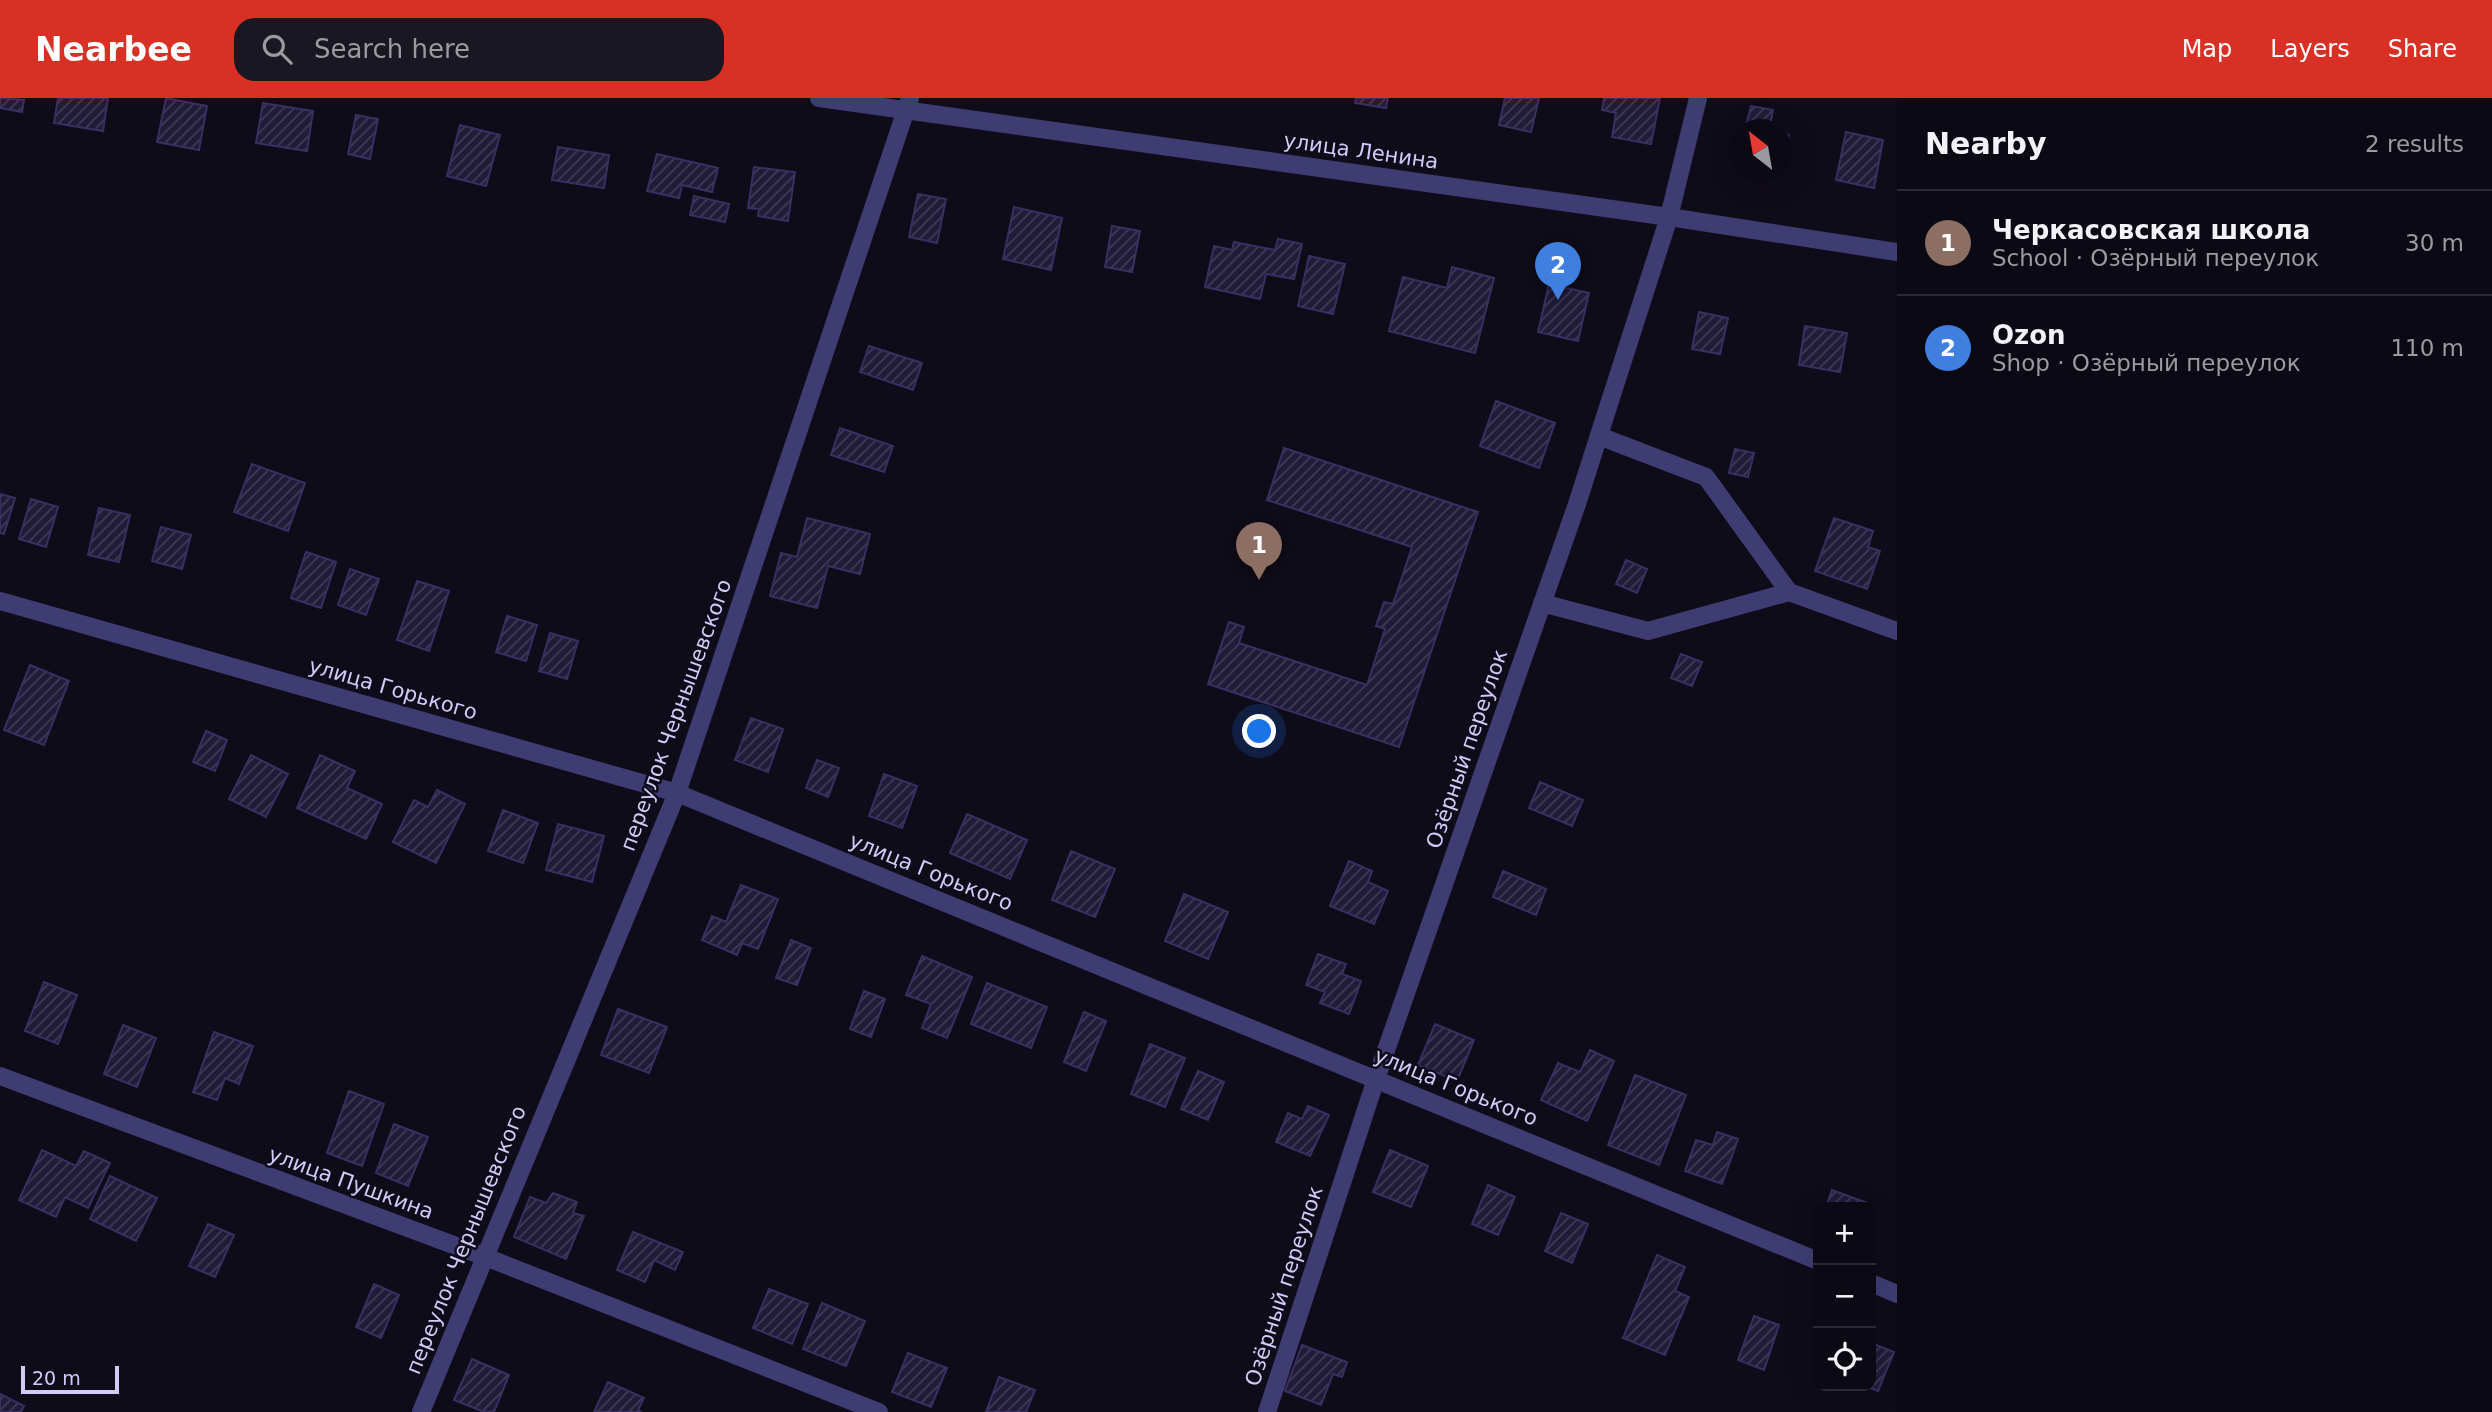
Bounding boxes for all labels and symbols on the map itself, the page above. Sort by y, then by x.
north arrow [1729,119,1792,182]
street label: улица Ленина [1282,128,1440,174]
pin: 2 [1535,242,1581,300]
pin: 1 [1236,522,1282,580]
street label: переулок Чернышевского [616,576,736,854]
street label: Озёрный переулок [1422,646,1512,852]
street label: улица Горького [306,653,480,725]
your location [1242,714,1276,748]
street label: улица Горького [846,828,1016,916]
street label: улица Горького [1371,1043,1541,1131]
street label: переулок Чернышевского [401,1102,531,1378]
street label: улица Пушкина [265,1142,437,1224]
street label: Озёрный переулок [1240,1183,1328,1389]
scale bar [21,1363,119,1395]

